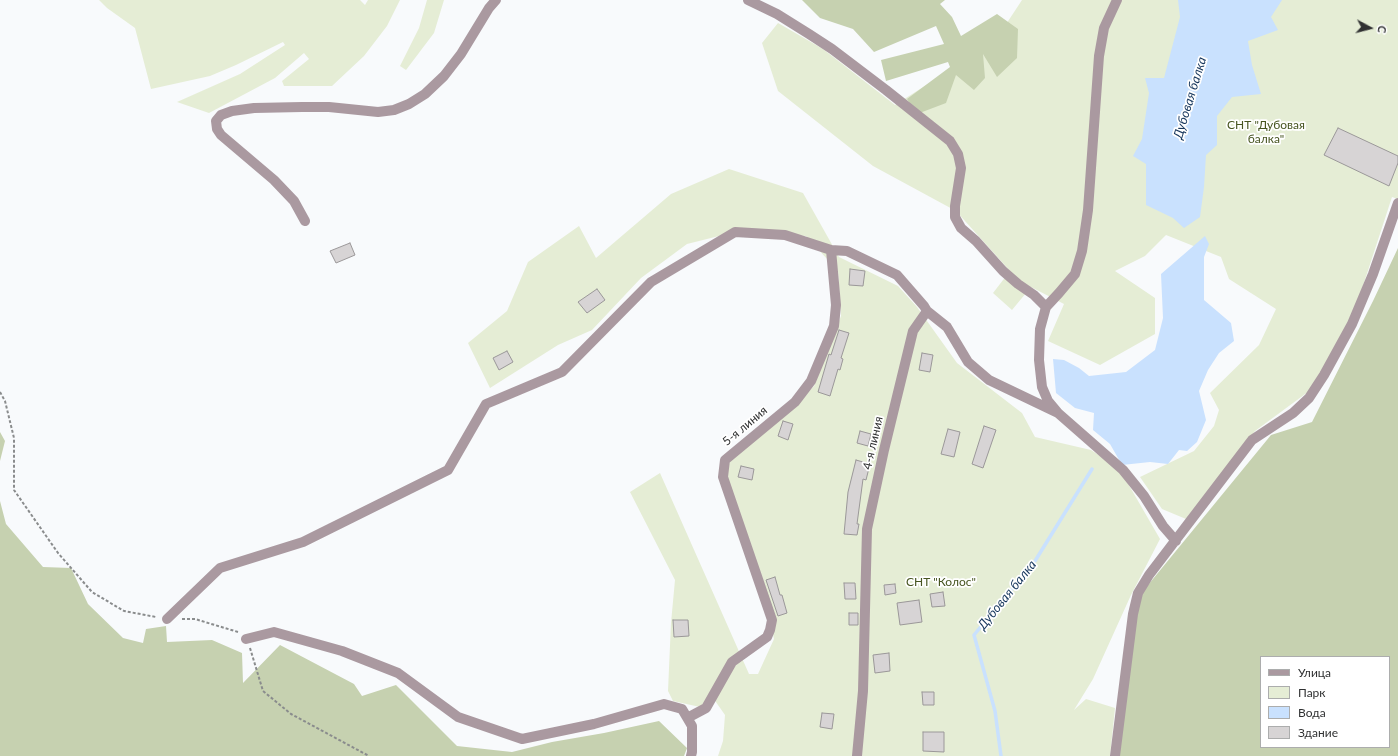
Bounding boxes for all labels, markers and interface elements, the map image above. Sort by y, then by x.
north arrow [1350,8,1390,48]
text: С [1376,25,1389,34]
water label: Дубовая балка [1170,55,1210,141]
park label: СНТ "Дубовая балка" [1227,118,1305,146]
street label: 5-я линия [720,403,770,449]
street label: 4-я линия [860,415,886,471]
water label: Дубовая балка [974,557,1040,633]
park label: СНТ "Колос" [906,575,976,589]
legend [1260,656,1390,748]
text: Улица [1298,665,1331,680]
text: Парк [1298,685,1326,700]
text: Вода [1298,705,1326,720]
text: Здание [1298,725,1338,740]

